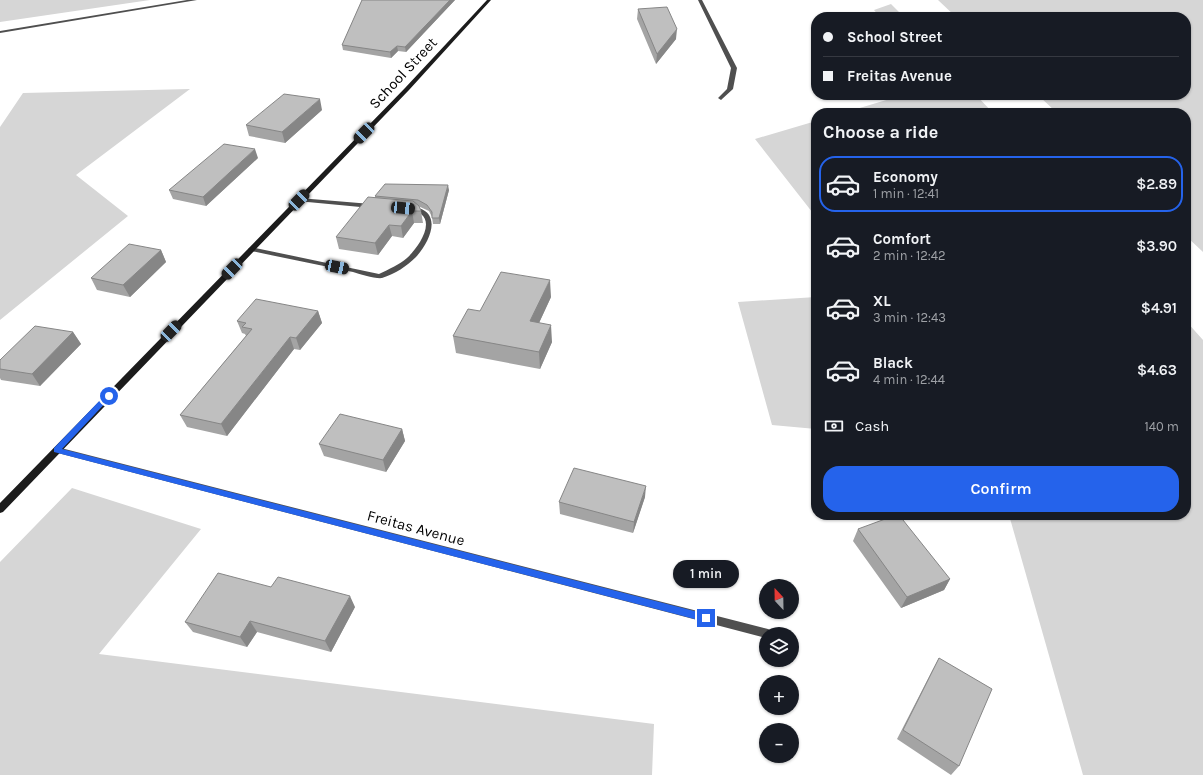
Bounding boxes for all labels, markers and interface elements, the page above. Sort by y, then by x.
text: School Street [847,28,942,46]
street label: School Street [365,33,441,112]
text: Freitas Avenue [847,67,952,85]
car [351,120,377,146]
text: Choose a ride [823,121,938,143]
icon: car [825,166,861,202]
text: Economy [873,168,938,186]
text: $2.89 [1136,175,1177,193]
text: 1 min · 12:41 [873,186,939,201]
car [286,187,312,213]
car [391,201,415,215]
icon: car [825,228,861,264]
text: Comfort [873,230,931,248]
text: $3.90 [1136,237,1177,255]
text: 2 min · 12:42 [873,248,946,263]
car [219,256,245,282]
car [324,259,350,275]
icon: car [825,290,861,326]
text: XL [873,292,891,310]
text: $4.91 [1141,299,1177,317]
text: 3 min · 12:43 [873,310,946,325]
car [158,318,184,344]
icon: car [825,352,861,388]
text: Black [873,354,913,372]
text: $4.63 [1137,361,1177,379]
text: 4 min · 12:44 [873,372,945,387]
route start [100,387,118,405]
icon: cash [823,415,845,437]
text: Cash [855,417,889,435]
text: 140 m [1144,419,1179,434]
button: Confirm [823,466,1179,512]
street label: Freitas Avenue [365,506,467,550]
callout: 1 min [673,560,739,588]
text: 1 min [690,566,722,581]
north arrow [759,579,799,619]
map controls [759,579,799,763]
route end [697,609,715,627]
button: layers [759,627,799,667]
button: + [759,675,799,715]
button: − [759,723,799,763]

